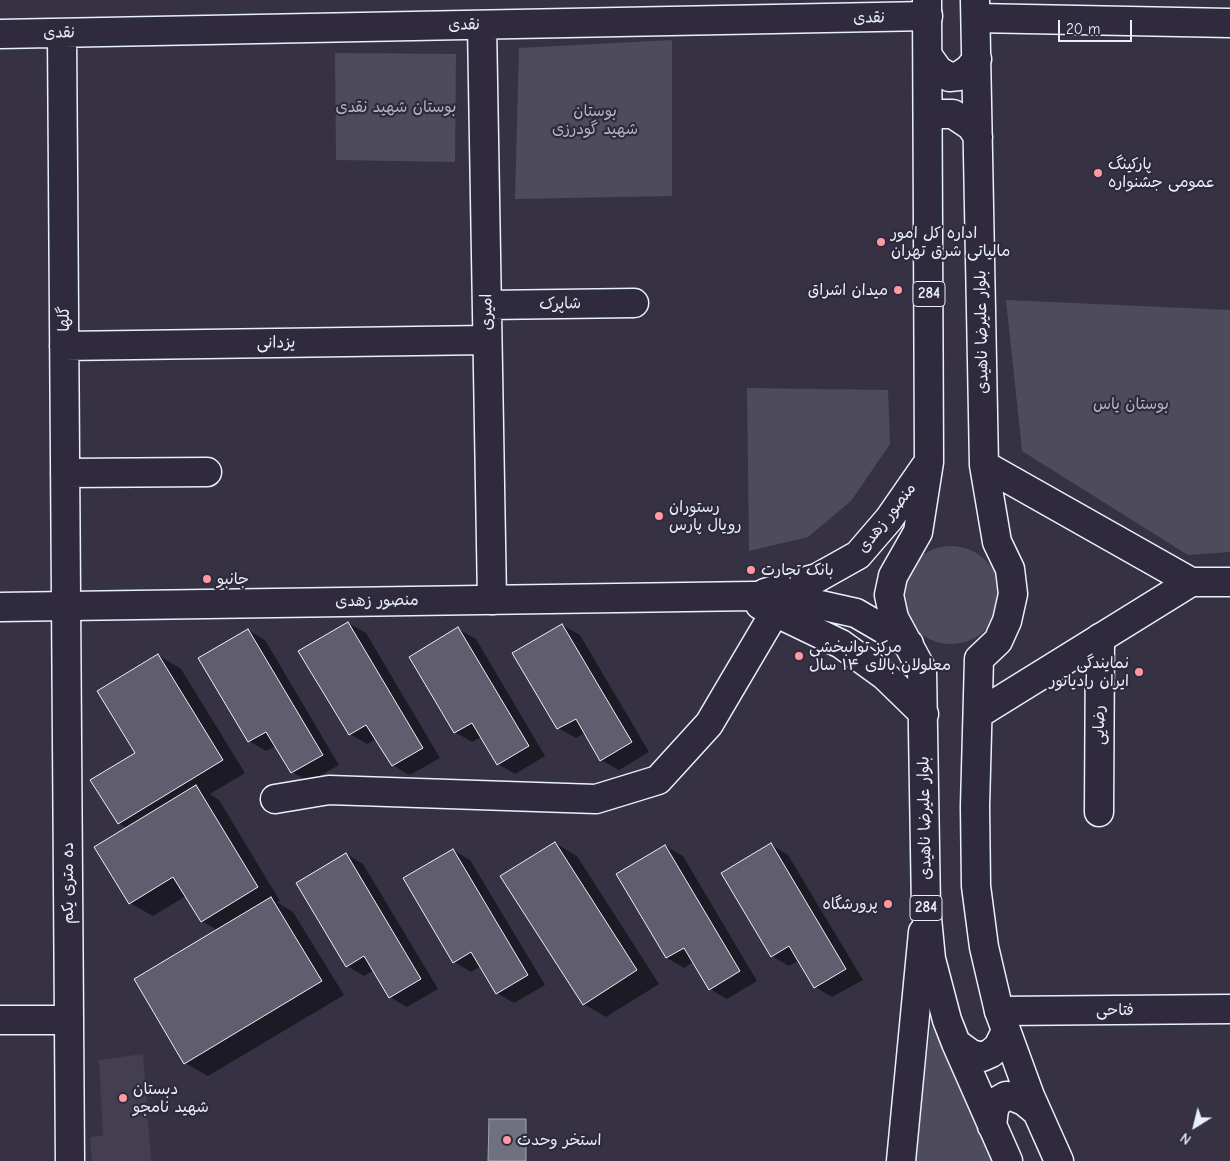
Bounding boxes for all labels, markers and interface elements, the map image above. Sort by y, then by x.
street label: نقدی [853,8,885,28]
scale bar [1060,10,1134,42]
street label: نقدی [448,15,480,35]
text: 20 m [1066,20,1100,38]
street label: نقدی [43,23,75,43]
park label: بوستان شهید نقدی [336,97,456,117]
park label: بوستان شهید گودرزی [552,101,638,139]
place label: پارکینگ عمومی جشنواره [1108,154,1215,192]
marker: پارکینگ عمومی جشنواره [1092,167,1104,179]
place label: اداره کل امور مالیاتی شرق تهران [891,223,1010,261]
marker: اداره کل امور مالیاتی شرق تهران [875,236,887,248]
street label: بلوار علیرضا ناهیدی [971,270,993,394]
place label: میدان اشراق [808,280,888,300]
road number: 284 [913,282,945,306]
marker: میدان اشراق [892,284,904,296]
street label: امیری [477,293,497,331]
street label: شاپرک [539,294,581,314]
street label: گلها [54,306,74,332]
street label: یزدانی [256,333,296,353]
park label: بوستان یاس [1093,394,1169,414]
street label: منصور زهدی [854,479,920,557]
place label: رستوران رویال پارس [669,497,741,535]
marker: رستوران رویال پارس [653,510,665,522]
place label: بانک تجارت [761,560,834,580]
marker: بانک تجارت [745,564,757,576]
place label: جانبو [217,569,249,589]
marker: جانبو [201,573,213,585]
street label: منصور زهدی [335,591,419,611]
place label: مرکز توانبخشی معلولان بالای ۱۴ سال [809,637,951,675]
marker: مرکز توانبخشی معلولان بالای ۱۴ سال [793,650,805,662]
place label: نمایندگی ایران رادیاتور [1050,653,1129,691]
marker: نمایندگی ایران رادیاتور [1133,666,1145,678]
street label: رضایی [1089,705,1109,745]
street label: بلوار علیرضا ناهیدی [914,756,936,880]
street label: ده متری یکم [58,842,78,924]
place label: پرورشگاه [822,894,878,914]
road number: 284 [910,896,942,920]
marker: پرورشگاه [882,898,894,910]
street label: فتاحی [1096,1000,1134,1020]
place label: دبستان شهید نامجو [133,1079,209,1117]
marker: دبستان شهید نامجو [117,1092,129,1104]
north arrow [1170,1101,1220,1151]
text: N [1177,1129,1195,1148]
place label: استخر وحدت [517,1130,601,1150]
marker: استخر وحدت [501,1134,513,1146]

